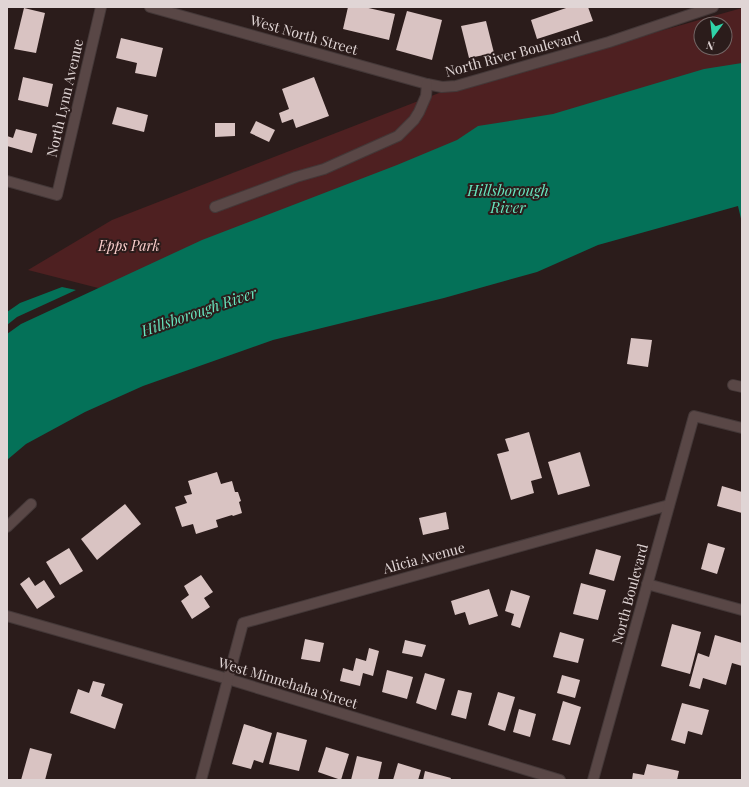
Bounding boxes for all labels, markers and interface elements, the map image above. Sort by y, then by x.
street label: West North Street [247,10,361,59]
north arrow [693,16,733,56]
street label: North River Boulevard [443,26,583,81]
street label: North Lynn Avenue [42,37,87,159]
text: N [704,38,716,54]
water label: Hillsborough River [466,180,549,217]
park label: Epps Park [97,236,160,255]
water label: Hillsborough River [137,282,260,340]
street label: Alicia Avenue [380,537,467,578]
street label: North Boulevard [607,541,652,646]
street label: West Minnehaha Street [215,652,361,713]

